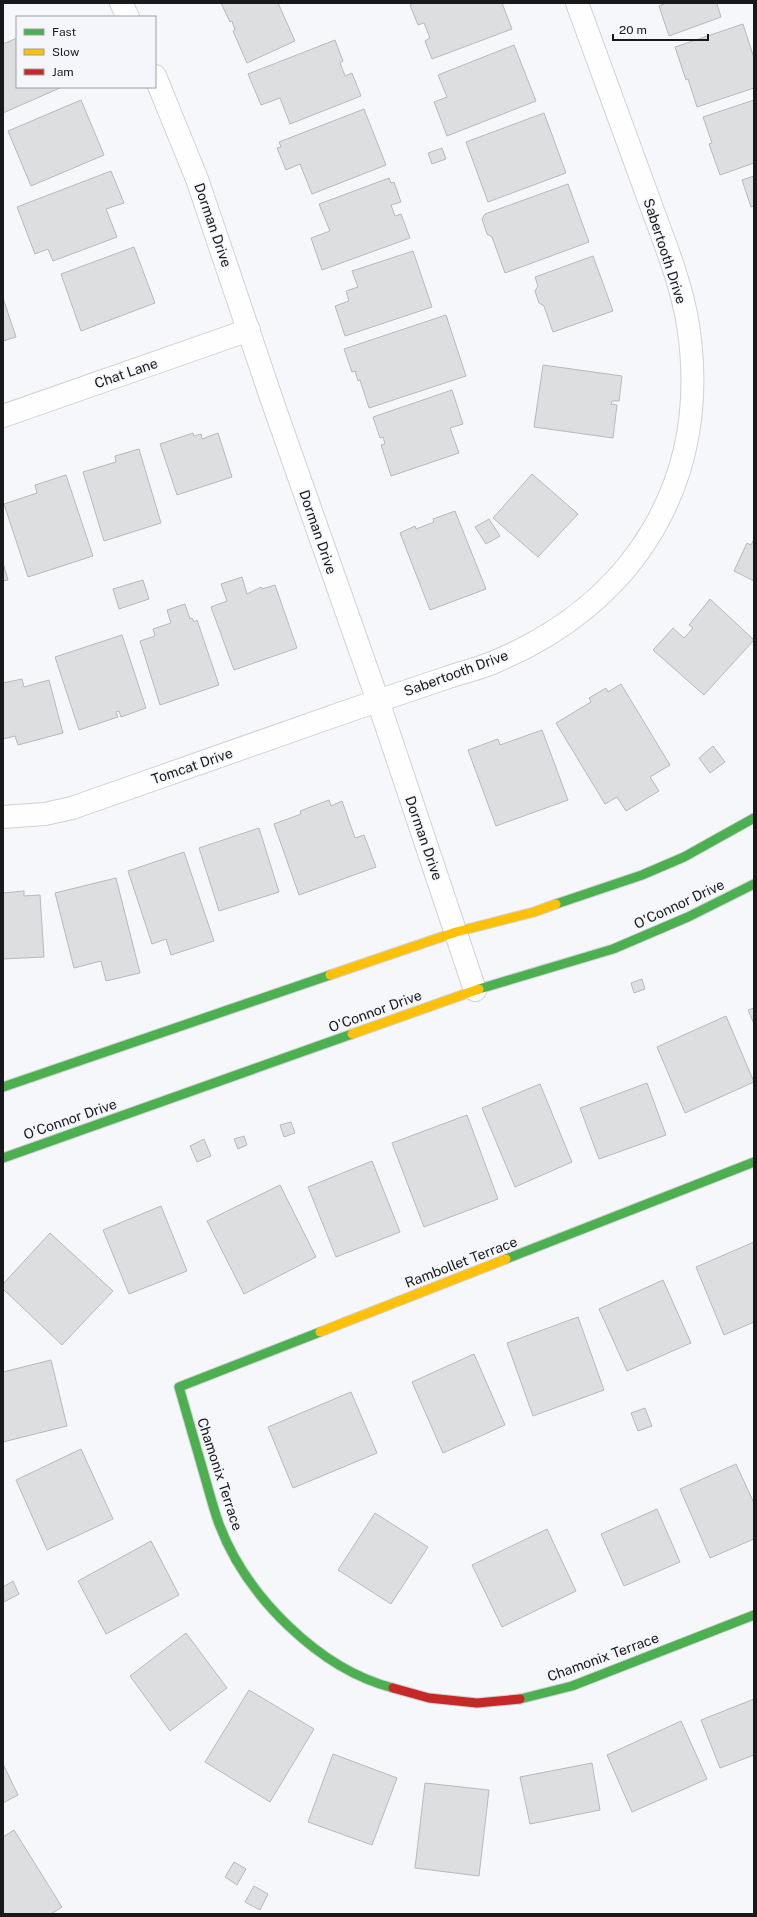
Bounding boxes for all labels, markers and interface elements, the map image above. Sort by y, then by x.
legend [16,16,156,88]
scale bar [613,16,708,42]
text: 20 m [619,23,647,37]
text: Fast [52,25,77,39]
text: Slow [52,45,80,59]
text: Jam [52,65,74,79]
street label: Dorman Drive [191,181,235,269]
street label: Sabertooth Drive [640,196,690,306]
street label: Chat Lane [92,355,160,391]
street label: Dorman Drive [296,488,340,576]
street label: Sabertooth Drive [402,647,510,699]
street label: Tomcat Drive [149,745,235,787]
street label: Dorman Drive [402,794,446,882]
street label: O'Connor Drive [631,876,727,932]
street label: O'Connor Drive [326,987,424,1035]
street label: O'Connor Drive [21,1096,119,1142]
street label: Rambollet Terrace [403,1233,519,1291]
street label: Chamonix Terrace [194,1416,246,1532]
street label: Chamonix Terrace [545,1629,661,1685]

